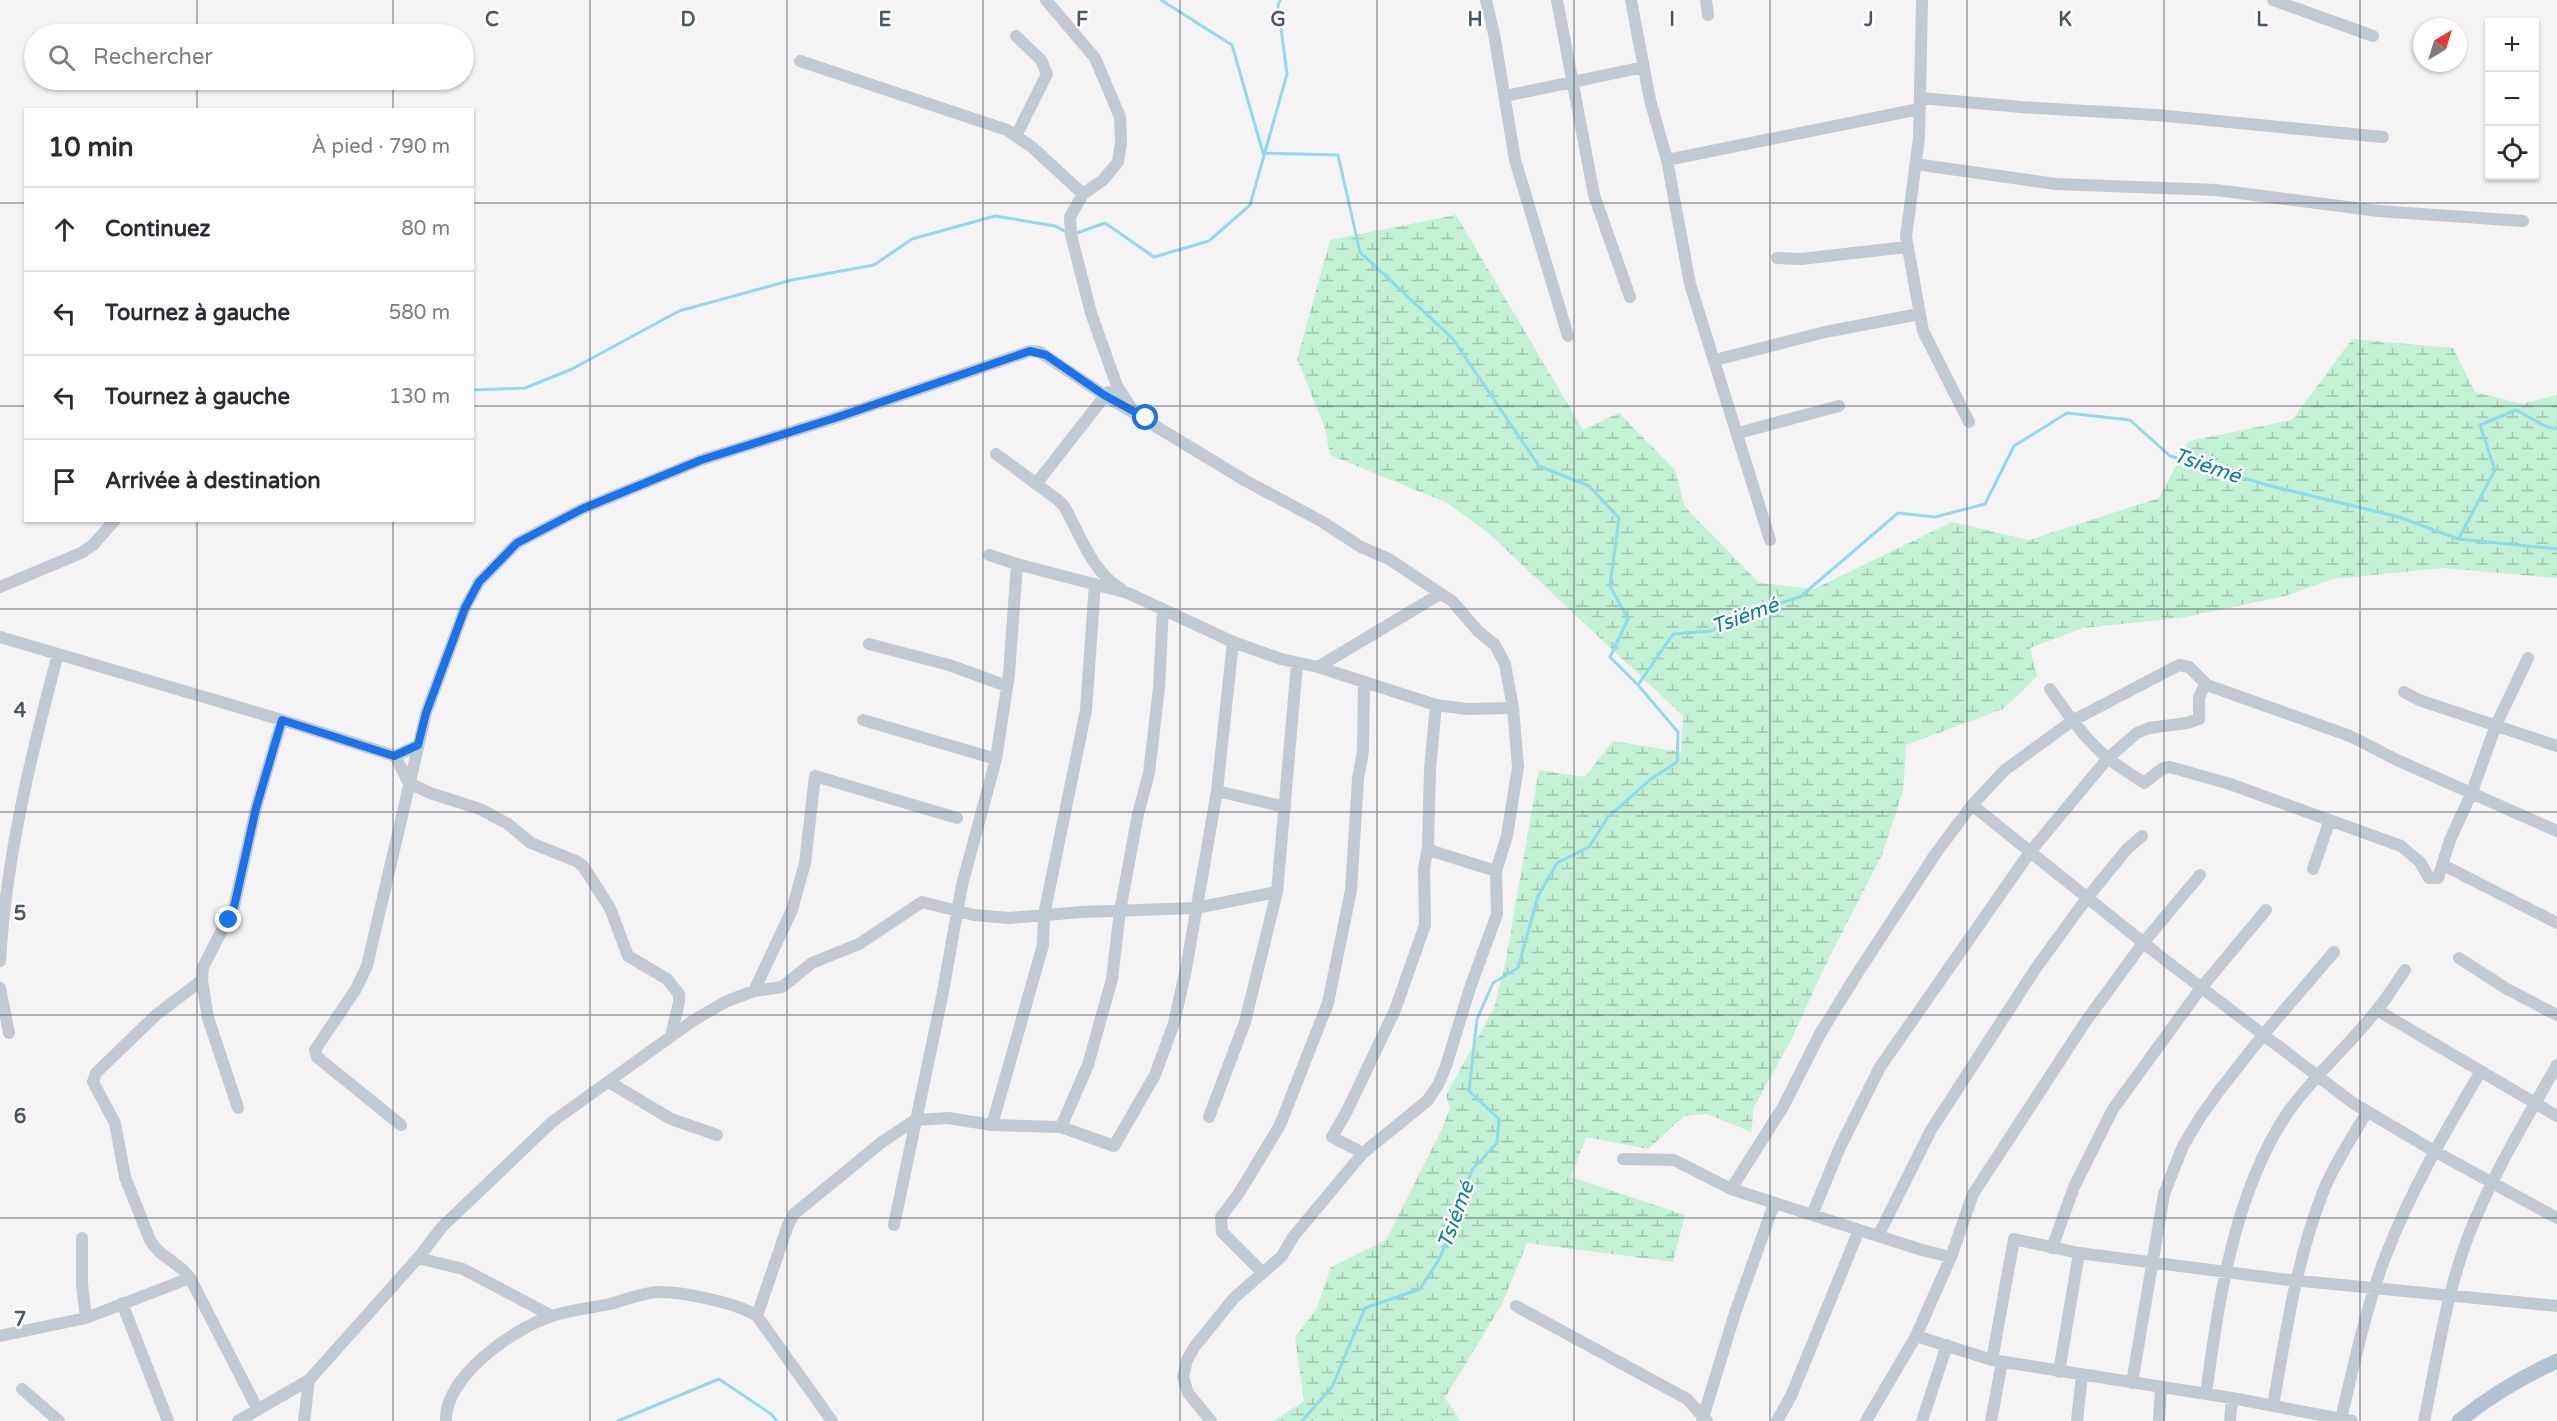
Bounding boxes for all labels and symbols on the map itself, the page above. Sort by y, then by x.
text: C [485,8,499,32]
text: D [680,8,696,32]
text: E [879,8,892,32]
text: F [1076,8,1088,32]
text: G [1270,8,1286,32]
text: H [1467,8,1483,32]
text: I [1669,8,1675,32]
text: J [1863,8,1874,32]
text: K [2058,8,2072,32]
text: L [2256,8,2268,32]
north arrow [2413,18,2467,72]
route start [1132,404,1158,430]
water label: Tsiémé [2170,443,2245,490]
water label: Tsiémé [1708,592,1783,640]
text: 4 [14,699,27,723]
text: 5 [14,902,26,926]
route end [215,906,241,932]
text: 6 [14,1105,26,1129]
water label: Tsiémé [1432,1177,1480,1252]
text: 7 [14,1308,26,1332]

